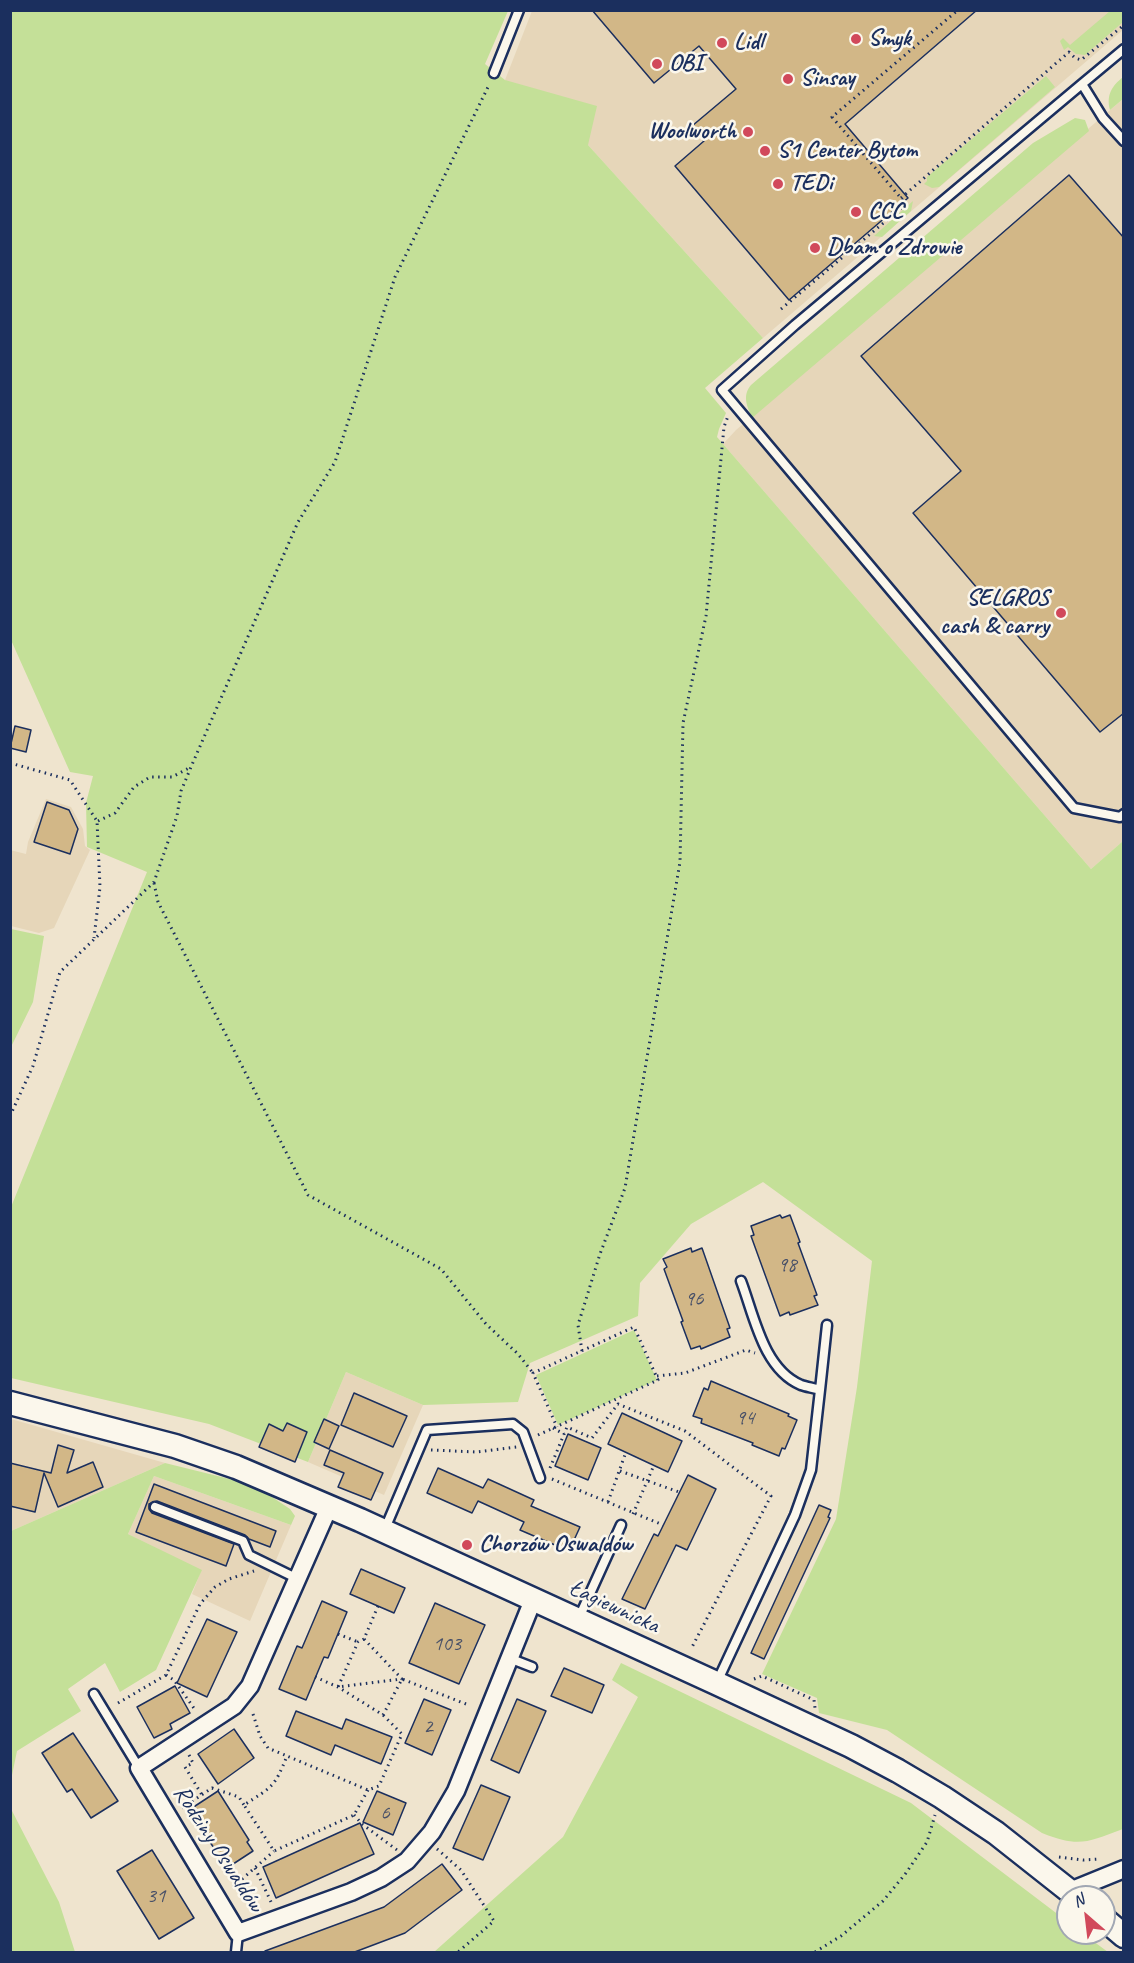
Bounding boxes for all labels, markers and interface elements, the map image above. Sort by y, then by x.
place label: Smyk [868,25,911,53]
place label: Lidl [734,29,763,57]
marker: Smyk [849,32,863,46]
marker: Lidl [715,36,729,50]
place label: OBI [669,50,703,78]
marker: OBI [650,57,664,71]
place label: Sinsay [800,65,855,93]
marker: Sinsay [781,72,795,86]
place label: Woolworth [648,118,736,146]
marker: Woolworth [741,125,755,139]
place label: S1 Center Bytom [777,137,917,165]
marker: S1 Center Bytom [758,144,772,158]
place label: TEDi [790,170,832,198]
marker: TEDi [771,177,785,191]
place label: CCC [868,198,903,226]
marker: CCC [849,205,863,219]
place label: Dbam o Zdrowie [827,234,961,262]
marker: Dbam o Zdrowie [808,241,822,255]
place label: SELGROS cash & carry [940,585,1049,641]
marker: SELGROS cash & carry [1054,606,1068,620]
house number: 98 [778,1252,796,1278]
house number: 96 [685,1286,703,1312]
house number: 94 [736,1405,754,1431]
place label: Chorzów Oswaldów [479,1531,632,1559]
marker: Chorzów Oswaldów [460,1538,474,1552]
street label: Łagiewnicka [564,1574,664,1640]
house number: 103 [433,1631,461,1657]
house number: 2 [423,1714,433,1740]
street label: Rodziny Oswaldów [166,1780,270,1918]
house number: 6 [380,1800,390,1826]
house number: 31 [147,1883,165,1909]
north arrow [1056,1885,1116,1945]
text: N [1069,1890,1088,1912]

